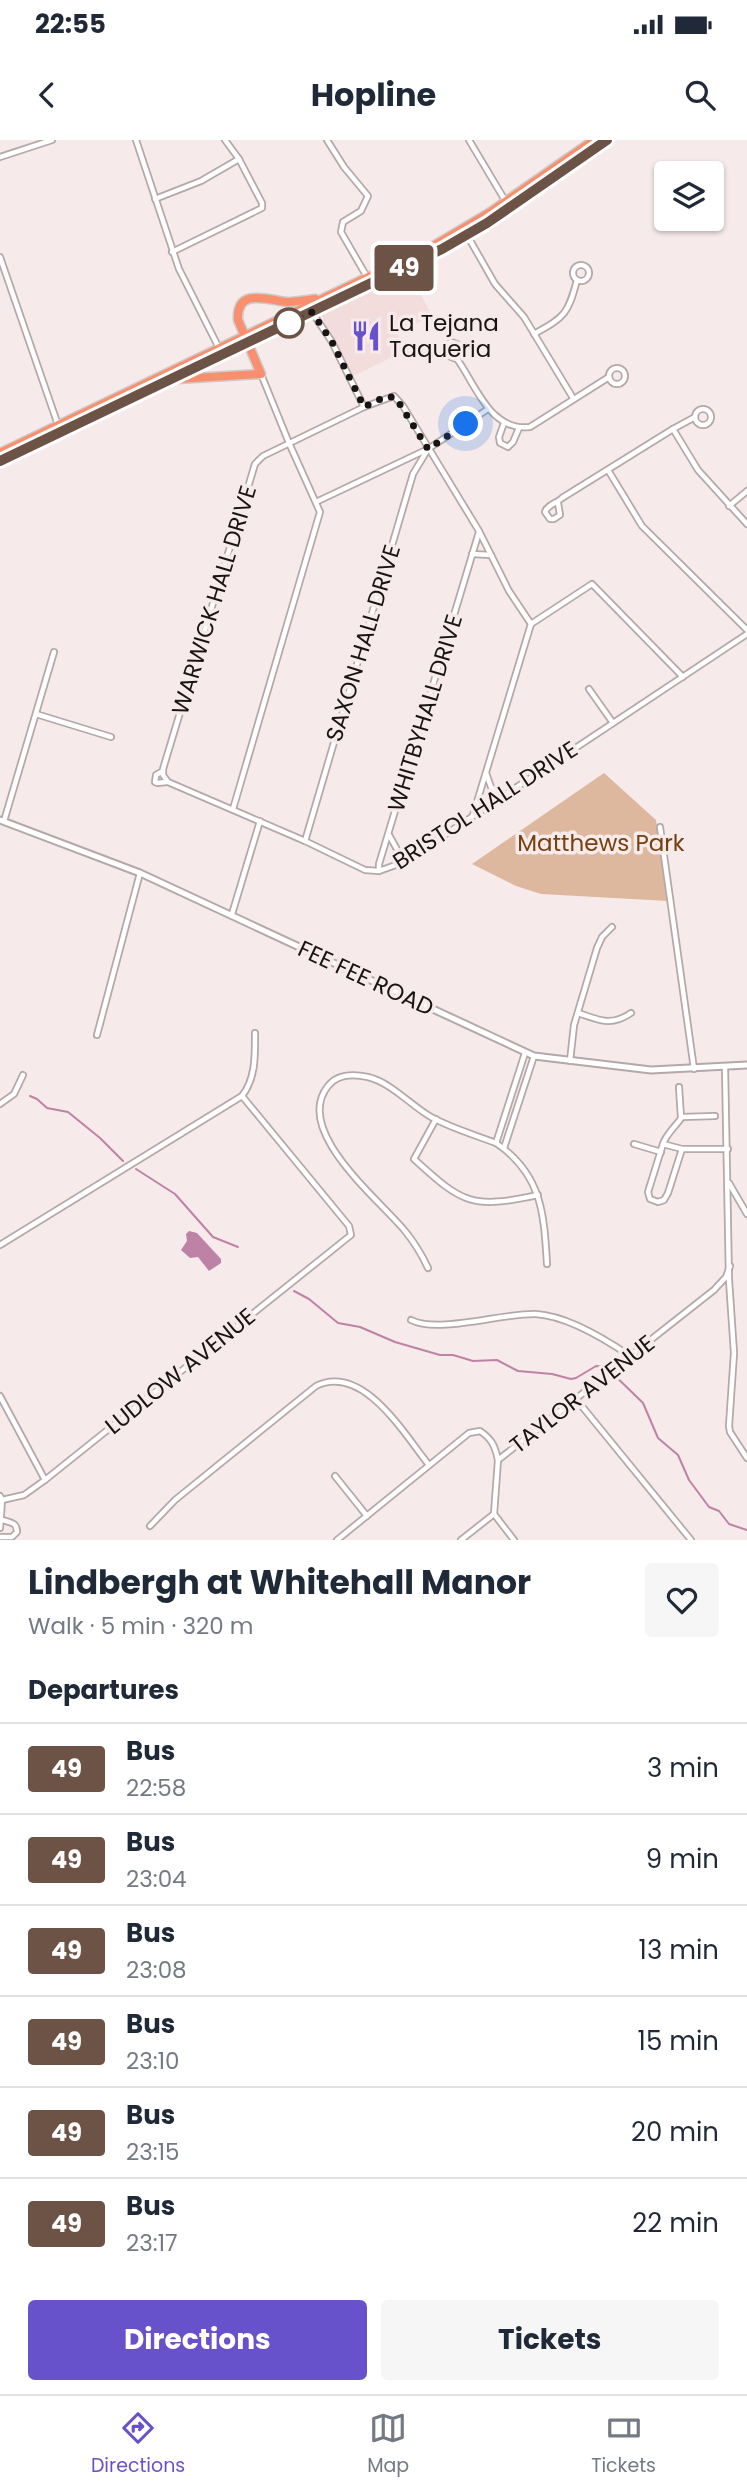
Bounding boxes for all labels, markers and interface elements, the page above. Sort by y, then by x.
text: 22:55 [35,6,106,42]
text: Hopline [311,72,436,117]
icon: back [28,76,66,114]
icon: search [681,76,719,114]
map controls [654,161,724,231]
button: layers [654,161,724,231]
line badge: 49 [372,245,436,291]
text: 49 [388,251,420,284]
place label: La Tejana Taqueria [389,307,499,365]
unlabelled marker [274,308,304,338]
restaurant icon: La Tejana Taqueria [349,319,383,353]
your location [448,406,483,441]
street label: WARWICK HALL DRIVE [164,481,264,719]
street label: SAXON HALL DRIVE [318,541,408,745]
street label: WHITBYHALL DRIVE [380,610,470,816]
street label: BRISTOL HALL DRIVE [386,733,584,877]
park label: Matthews Park [517,827,685,859]
street label: FEE FEE ROAD [293,933,439,1023]
street label: LUDLOW AVENUE [98,1300,262,1442]
street label: TAYLOR AVENUE [503,1327,661,1461]
text: Lindbergh at Whitehall Manor [28,1559,531,1606]
button: heart [645,1563,719,1637]
text: Walk · 5 min · 320 m [28,1610,254,1642]
text: Departures [28,1672,179,1708]
text: Bus [126,1733,175,1769]
text: 3 min [647,1750,719,1786]
text: 49 [51,1752,82,1785]
text: 22:58 [126,1772,186,1804]
text: Bus [126,1824,175,1860]
text: 9 min [646,1841,719,1877]
text: 49 [51,1843,82,1876]
text: 23:04 [126,1863,187,1895]
text: Bus [126,1915,175,1951]
text: 13 min [639,1932,719,1968]
text: 49 [51,1934,82,1967]
text: 23:08 [126,1954,187,1986]
text: Bus [126,2006,175,2042]
text: 15 min [638,2023,719,2059]
text: 49 [51,2025,82,2058]
text: 23:10 [126,2045,179,2077]
text: Bus [126,2097,175,2133]
text: 20 min [631,2114,719,2150]
text: 49 [51,2116,82,2149]
text: 23:15 [126,2136,179,2168]
text: Bus [126,2188,175,2224]
text: 22 min [632,2205,719,2241]
text: 49 [51,2207,82,2240]
text: 23:17 [126,2227,178,2259]
button: Directions [28,2300,367,2380]
button: Tickets [381,2300,719,2380]
tab: Directions [91,2409,185,2480]
tab: Map [367,2409,409,2480]
tab: Tickets [591,2409,656,2480]

